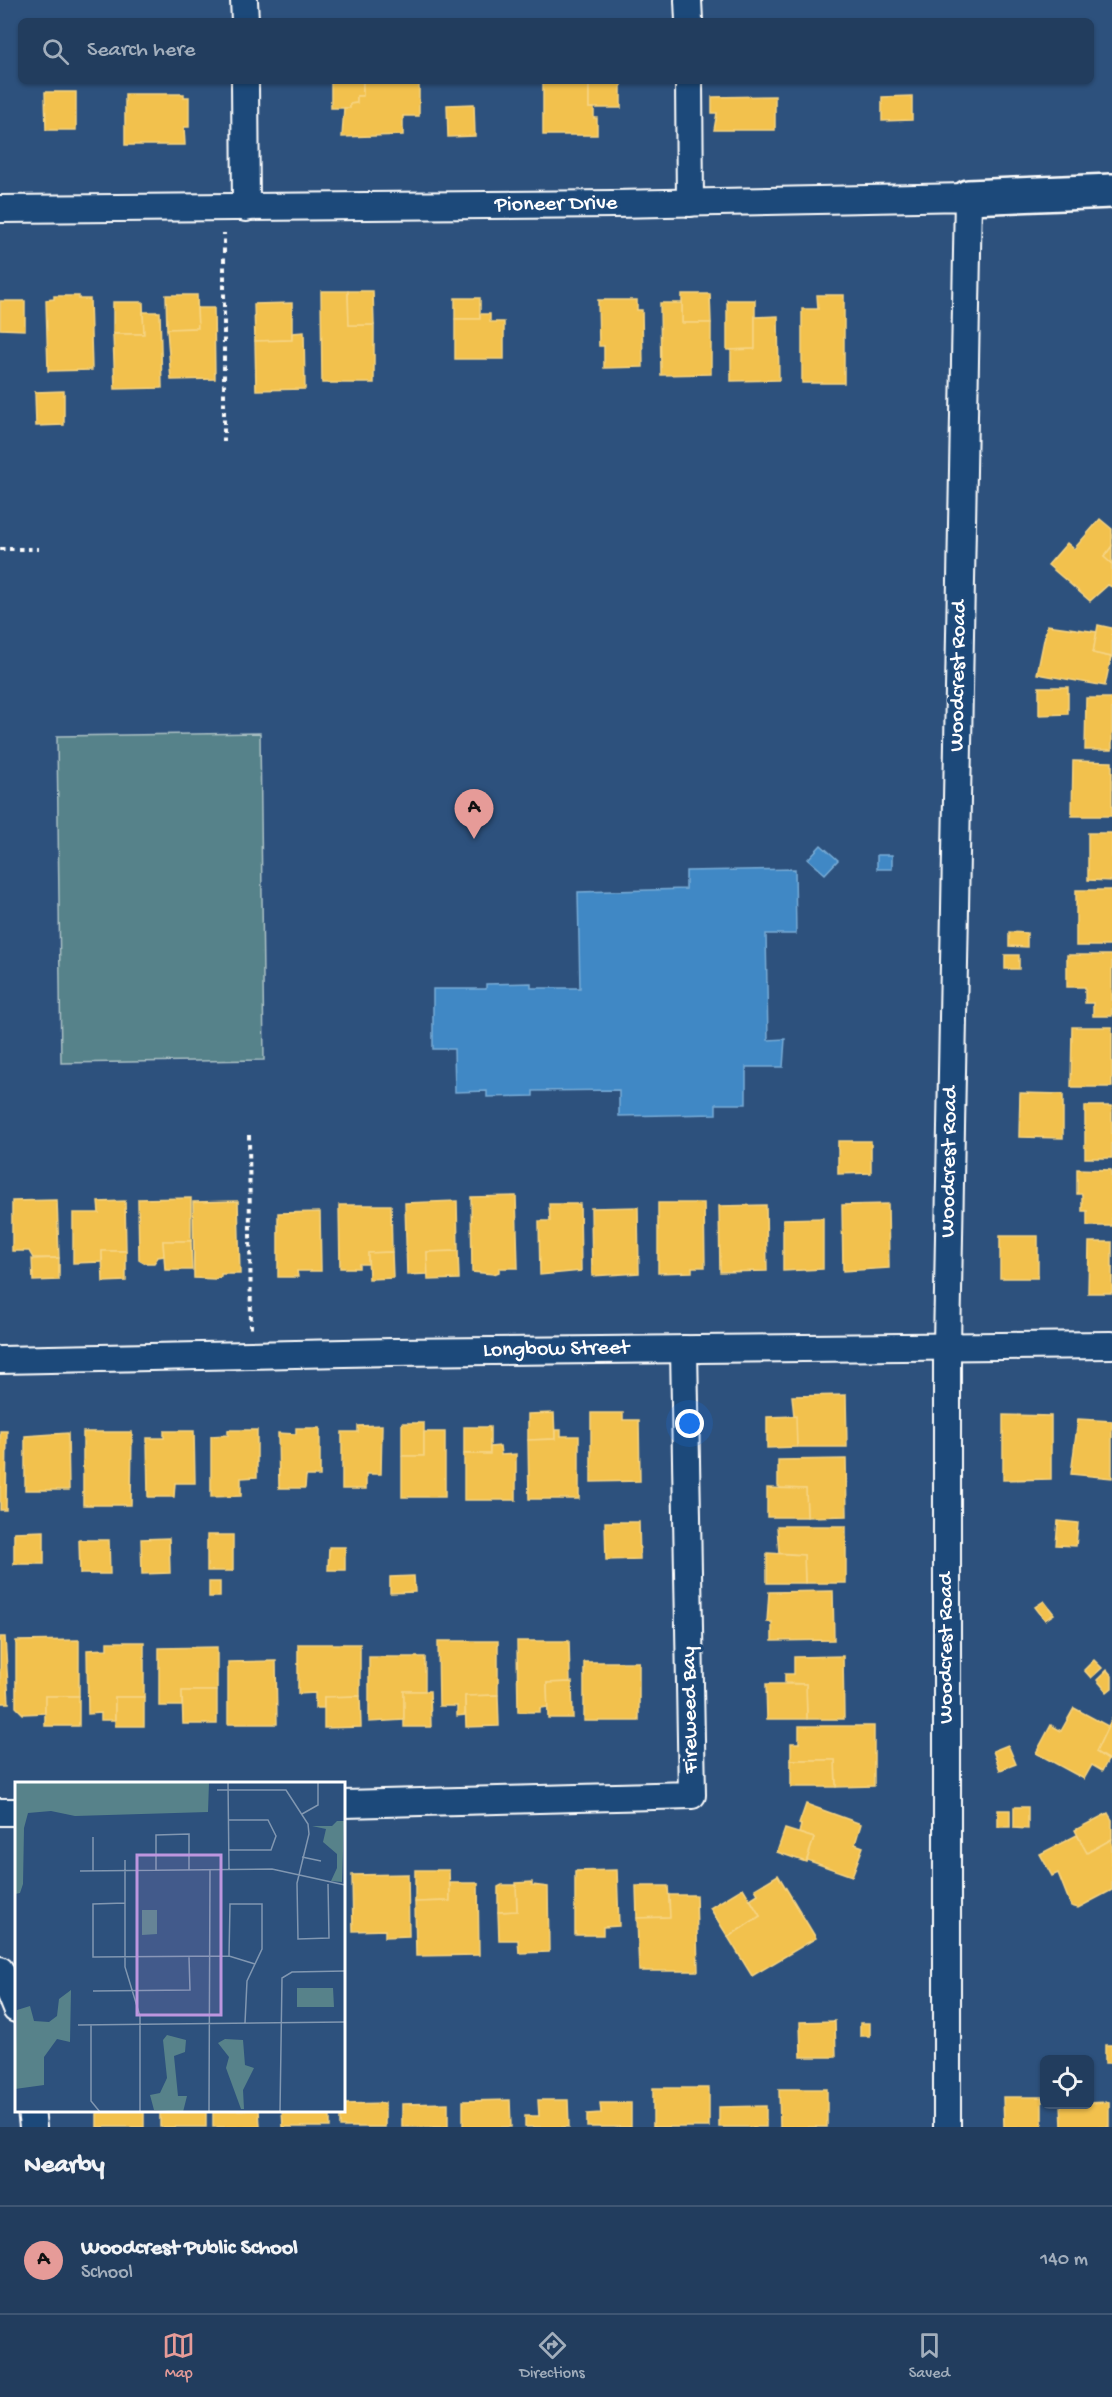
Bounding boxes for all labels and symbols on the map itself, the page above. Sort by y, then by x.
street label: Pioneer Drive [494,191,618,219]
street label: Woodcrest Road [945,598,973,752]
pin: A [454,790,494,839]
street label: Woodcrest Road [936,1084,964,1238]
street label: Longbow Street [483,1336,631,1364]
your location [675,1409,704,1438]
street label: Woodcrest Road [934,1570,960,1724]
street label: Fireweed Bay [677,1646,705,1775]
inset map [15,1782,345,2112]

